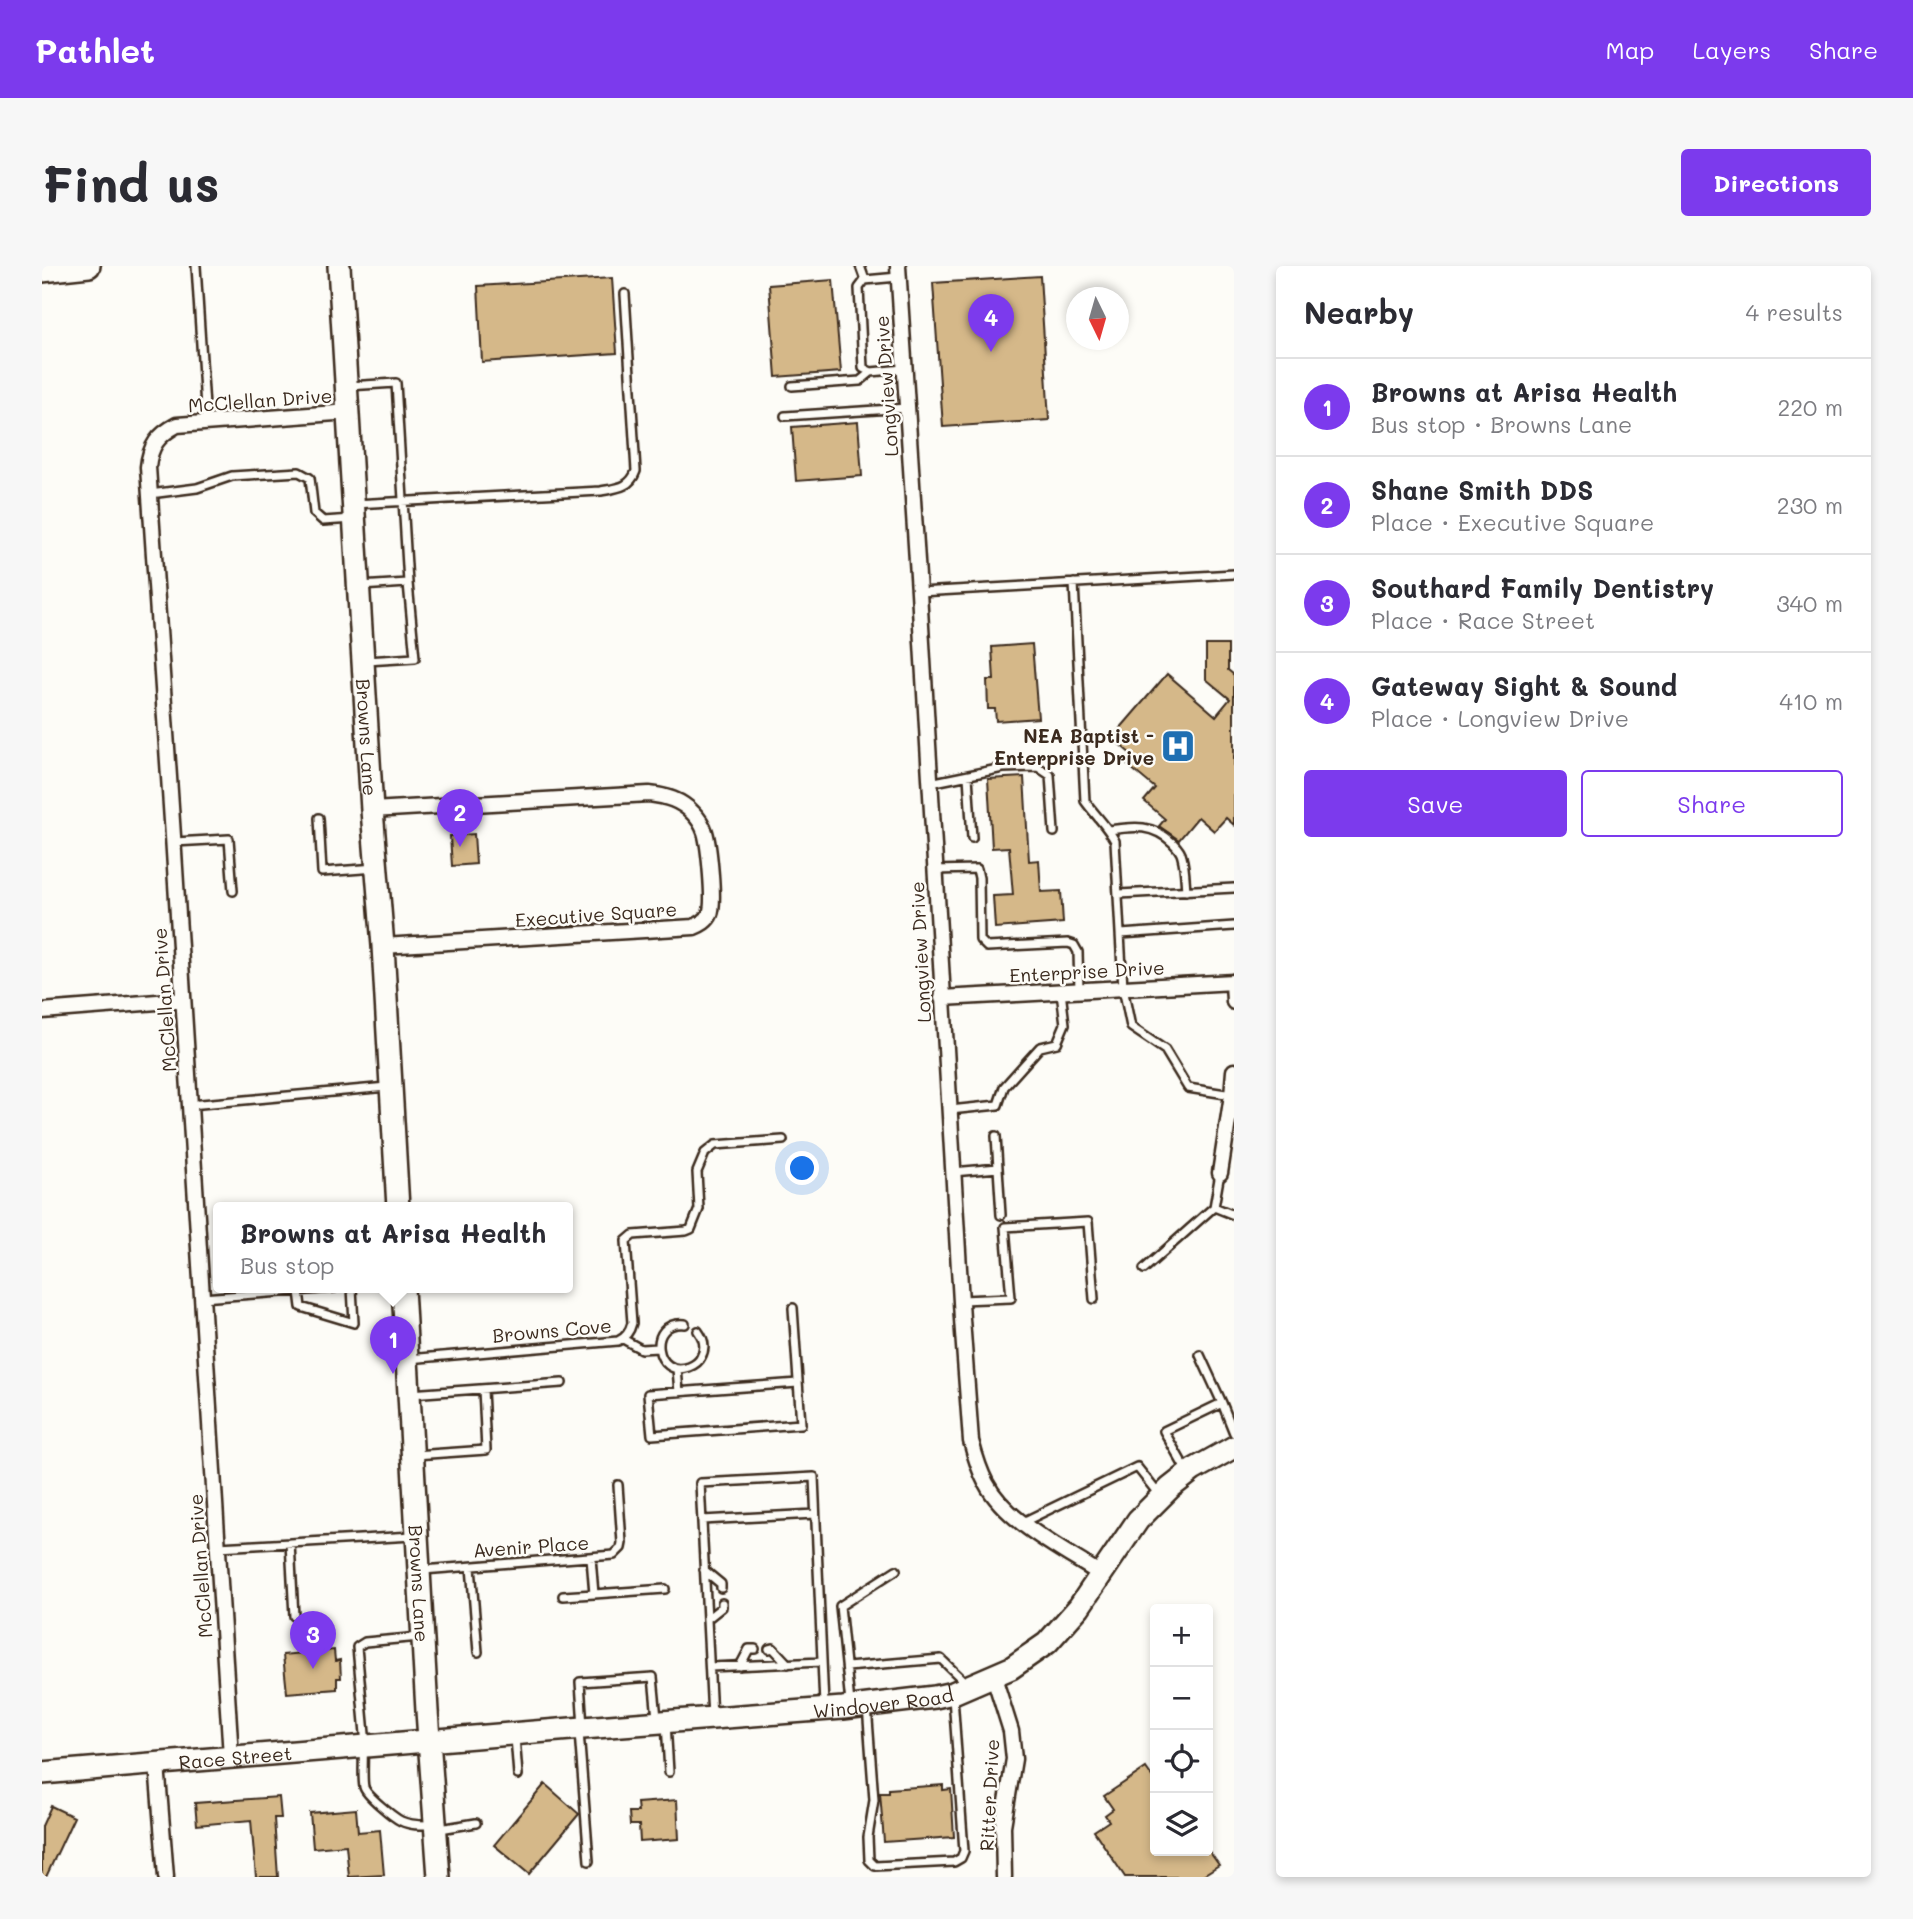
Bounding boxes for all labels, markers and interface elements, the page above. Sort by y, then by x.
text: Pathlet [35,28,155,71]
text: Map [1606,34,1654,65]
text: Layers [1692,34,1771,65]
text: Share [1809,34,1878,65]
button: Directions [1681,149,1871,216]
text: Find us [42,151,220,214]
north arrow [1066,287,1129,350]
text: Nearby [1304,292,1414,332]
pin: 4 [968,294,1014,352]
text: 4 results [1746,297,1843,327]
street label: Longview Drive [869,315,903,457]
text: Browns at Arisa Health [1371,375,1677,409]
street label: McClellan Drive [187,382,333,418]
text: 1 [1322,392,1332,422]
text: 220 m [1777,392,1843,422]
text: Bus stop · Browns Lane [1371,409,1632,439]
text: Shane Smith DDS [1371,473,1593,507]
text: 2 [1321,490,1333,520]
text: 230 m [1777,490,1843,520]
text: Place · Executive Square [1371,507,1654,537]
text: Southard Family Dentistry [1371,571,1714,605]
text: 3 [1320,588,1334,618]
text: 340 m [1776,588,1843,618]
text: Place · Race Street [1371,605,1595,635]
text: Gateway Sight & Sound [1371,669,1677,703]
street label: Browns Lane [352,678,384,796]
text: 4 [1320,686,1334,716]
text: 410 m [1779,686,1843,716]
text: Place · Longview Drive [1371,703,1629,733]
place label: NEA Baptist - Enterprise Drive [994,723,1154,770]
hospital icon: NEA Baptist - Enterprise Drive [1159,727,1197,765]
button: Save [1304,770,1567,837]
button: Share [1581,770,1843,837]
pin: 2 [437,789,483,847]
street label: Longview Drive [904,881,936,1023]
street label: Executive Square [514,896,678,932]
street label: McClellan Drive [146,927,182,1073]
street label: Enterprise Drive [1009,954,1165,988]
your location [785,1151,819,1185]
popup [213,1202,573,1293]
text: Browns at Arisa Health [240,1216,546,1250]
text: Bus stop [240,1250,334,1280]
street label: Browns Cove [491,1312,613,1348]
pin: 1 [370,1316,416,1374]
street label: McClellan Drive [182,1493,218,1639]
street label: Browns Lane [404,1524,436,1643]
street label: Avenir Place [472,1529,590,1563]
map controls [1150,1604,1213,1856]
button: + [1150,1604,1213,1667]
pin: 3 [290,1611,336,1669]
button: − [1150,1667,1213,1730]
street label: Windover Road [812,1681,956,1723]
button: locate [1150,1730,1213,1793]
street label: Ritter Drive [974,1738,1004,1852]
street label: Race Street [178,1740,293,1774]
button: layers [1150,1793,1213,1856]

